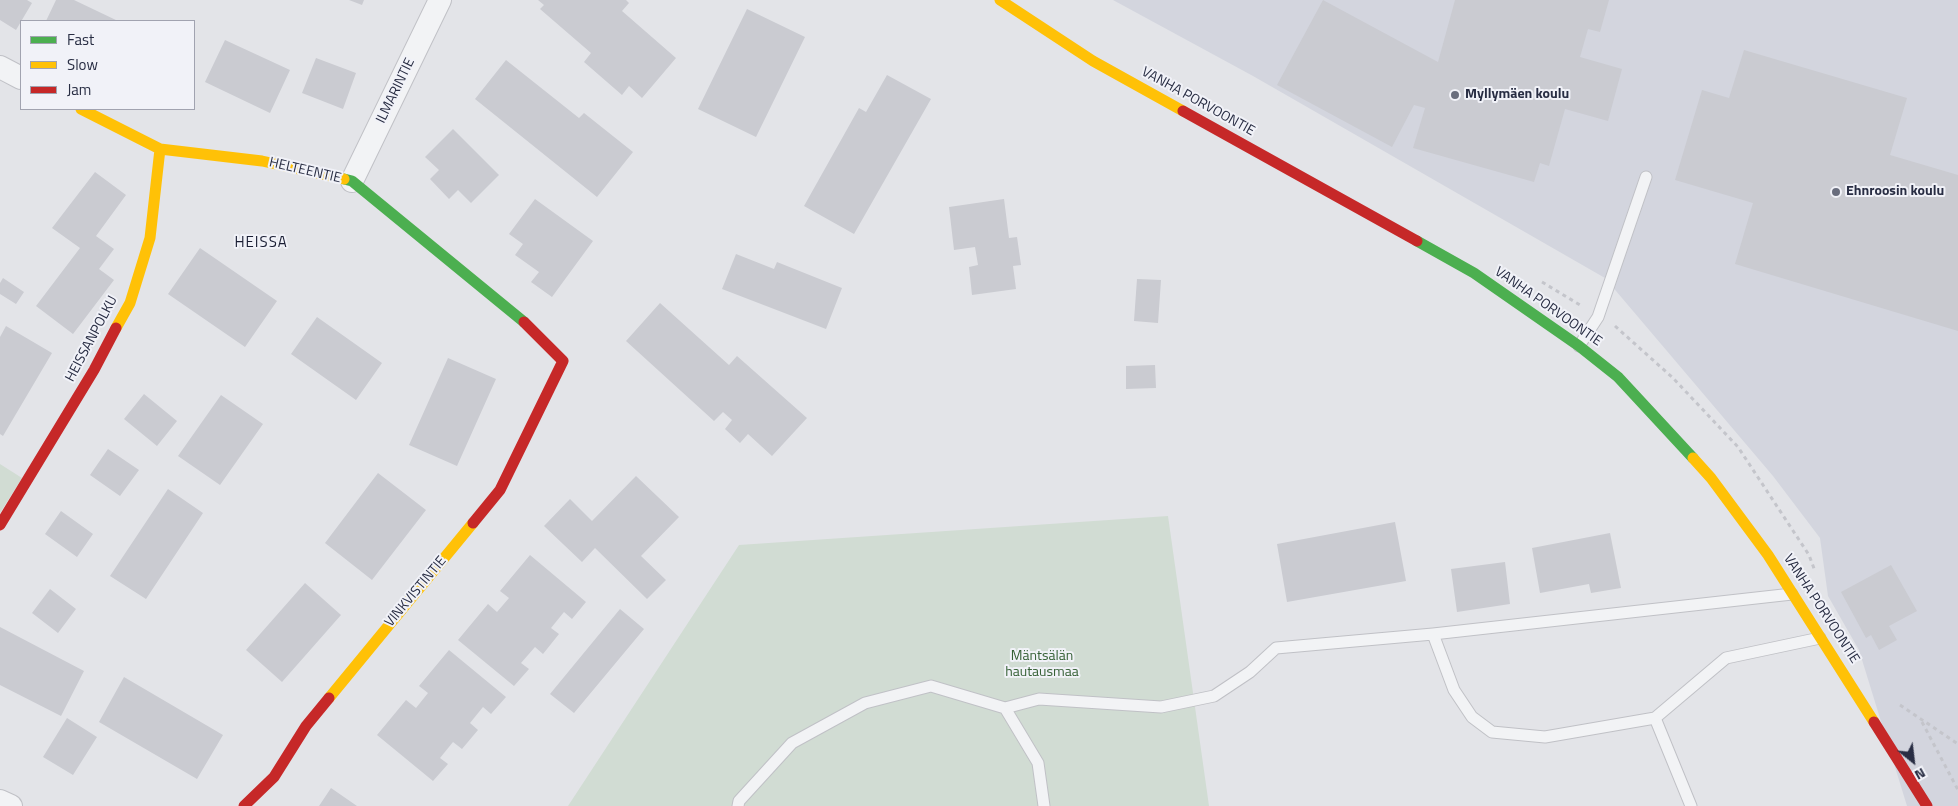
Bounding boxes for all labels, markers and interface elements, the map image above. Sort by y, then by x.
legend [20,20,195,110]
text: Fast [67,28,94,51]
text: Slow [67,53,98,76]
street label: ILMARINTIE [373,56,419,126]
street label: VANHA PORVOONTIE [1138,64,1258,140]
text: Jam [67,78,91,101]
place label: Myllymäen koulu [1465,87,1569,103]
marker: Myllymäen koulu [1449,89,1461,101]
street label: HELTEENTIE [267,155,343,187]
place label: Ehnroosin koulu [1846,184,1944,200]
marker: Ehnroosin koulu [1830,186,1842,198]
district label: HEISSA [234,234,288,252]
street label: VANHA PORVOONTIE [1491,264,1605,350]
street label: HEISSANPOLKU [62,293,122,385]
street label: VANHA PORVOONTIE [1779,551,1863,667]
street label: VINKVISTINTIE [382,553,450,631]
park label: Mäntsälän hautausmaa [1005,649,1079,682]
north arrow [1888,736,1938,786]
text: N [1911,763,1930,786]

